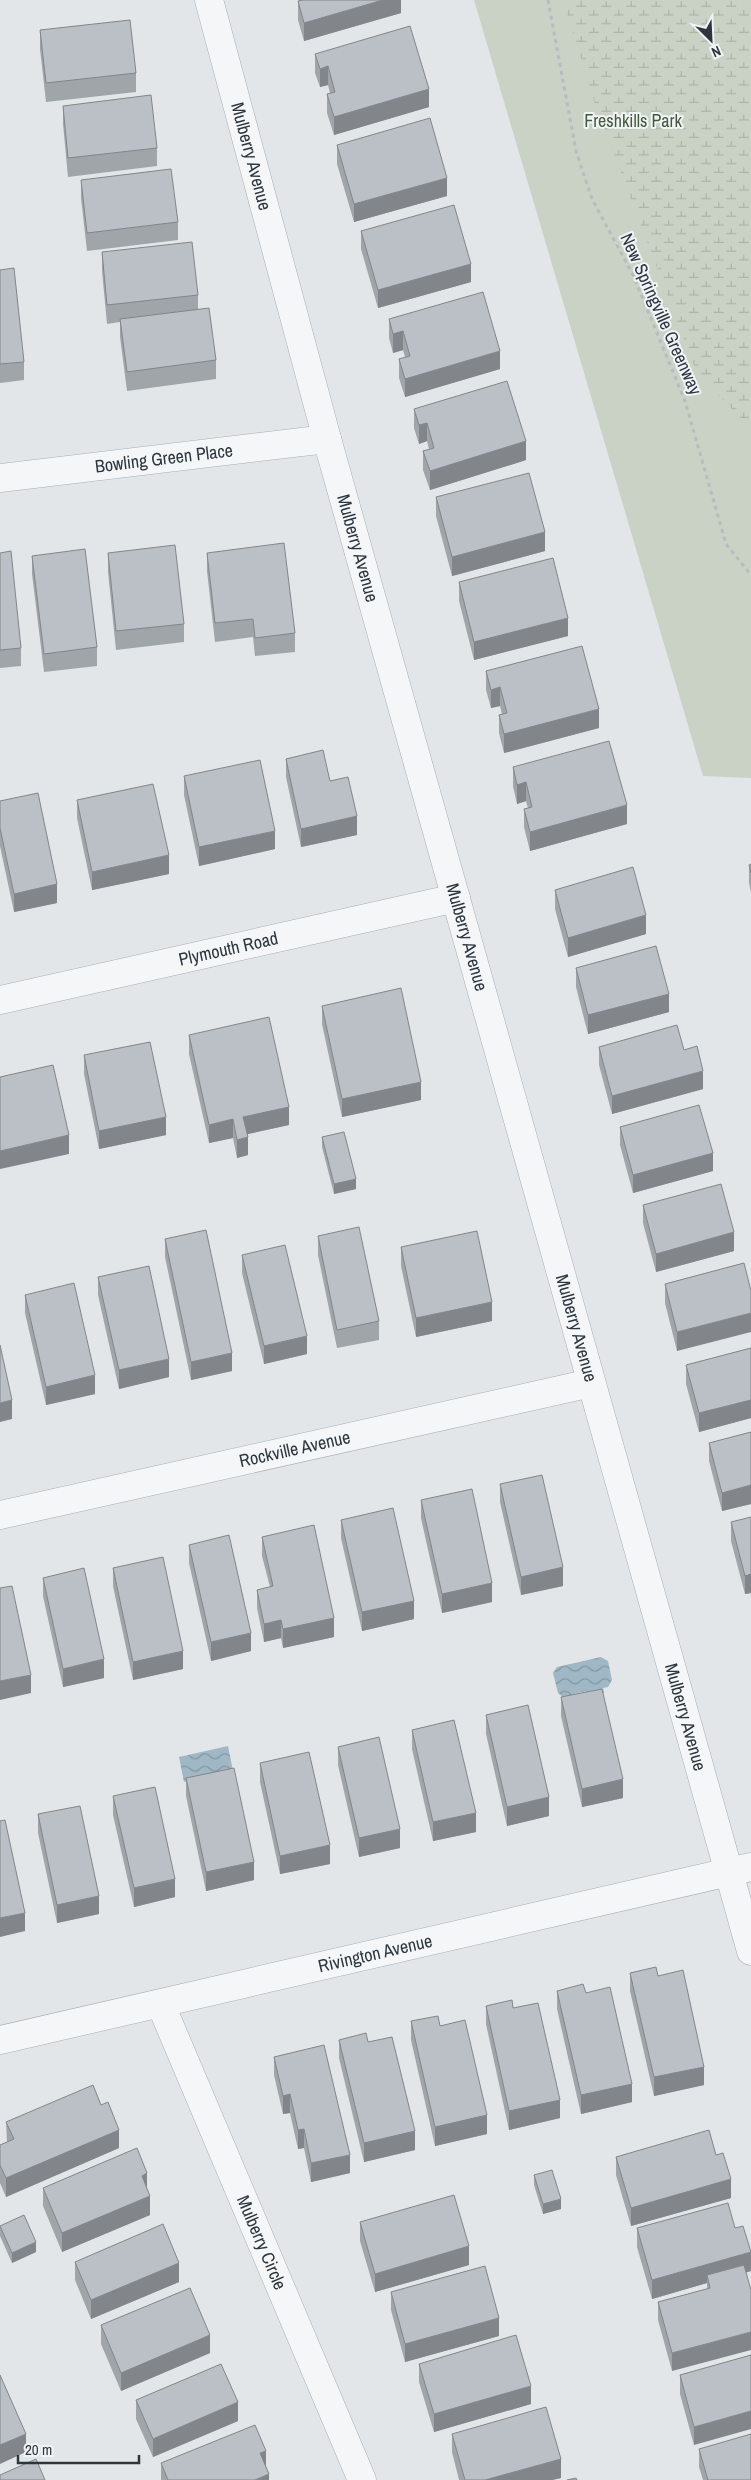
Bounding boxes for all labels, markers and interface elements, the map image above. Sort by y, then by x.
north arrow [686,15,736,65]
text: N [709,42,724,62]
street label: Mulberry Avenue [225,100,278,213]
park label: Freshkills Park [584,108,682,133]
street label: New Springville Greenway [615,229,709,399]
street label: Bowling Green Place [93,437,234,479]
street label: Mulberry Avenue [331,491,385,605]
street label: Mulberry Avenue [440,880,494,994]
street label: Plymouth Road [176,925,280,972]
street label: Mulberry Avenue [550,1271,604,1385]
street label: Rockville Avenue [237,1424,353,1473]
street label: Mulberry Avenue [659,1660,713,1774]
street label: Rivington Avenue [316,1928,435,1978]
street label: Mulberry Circle [231,2191,293,2293]
scale bar [18,2432,139,2464]
text: 20 m [25,2439,52,2460]

